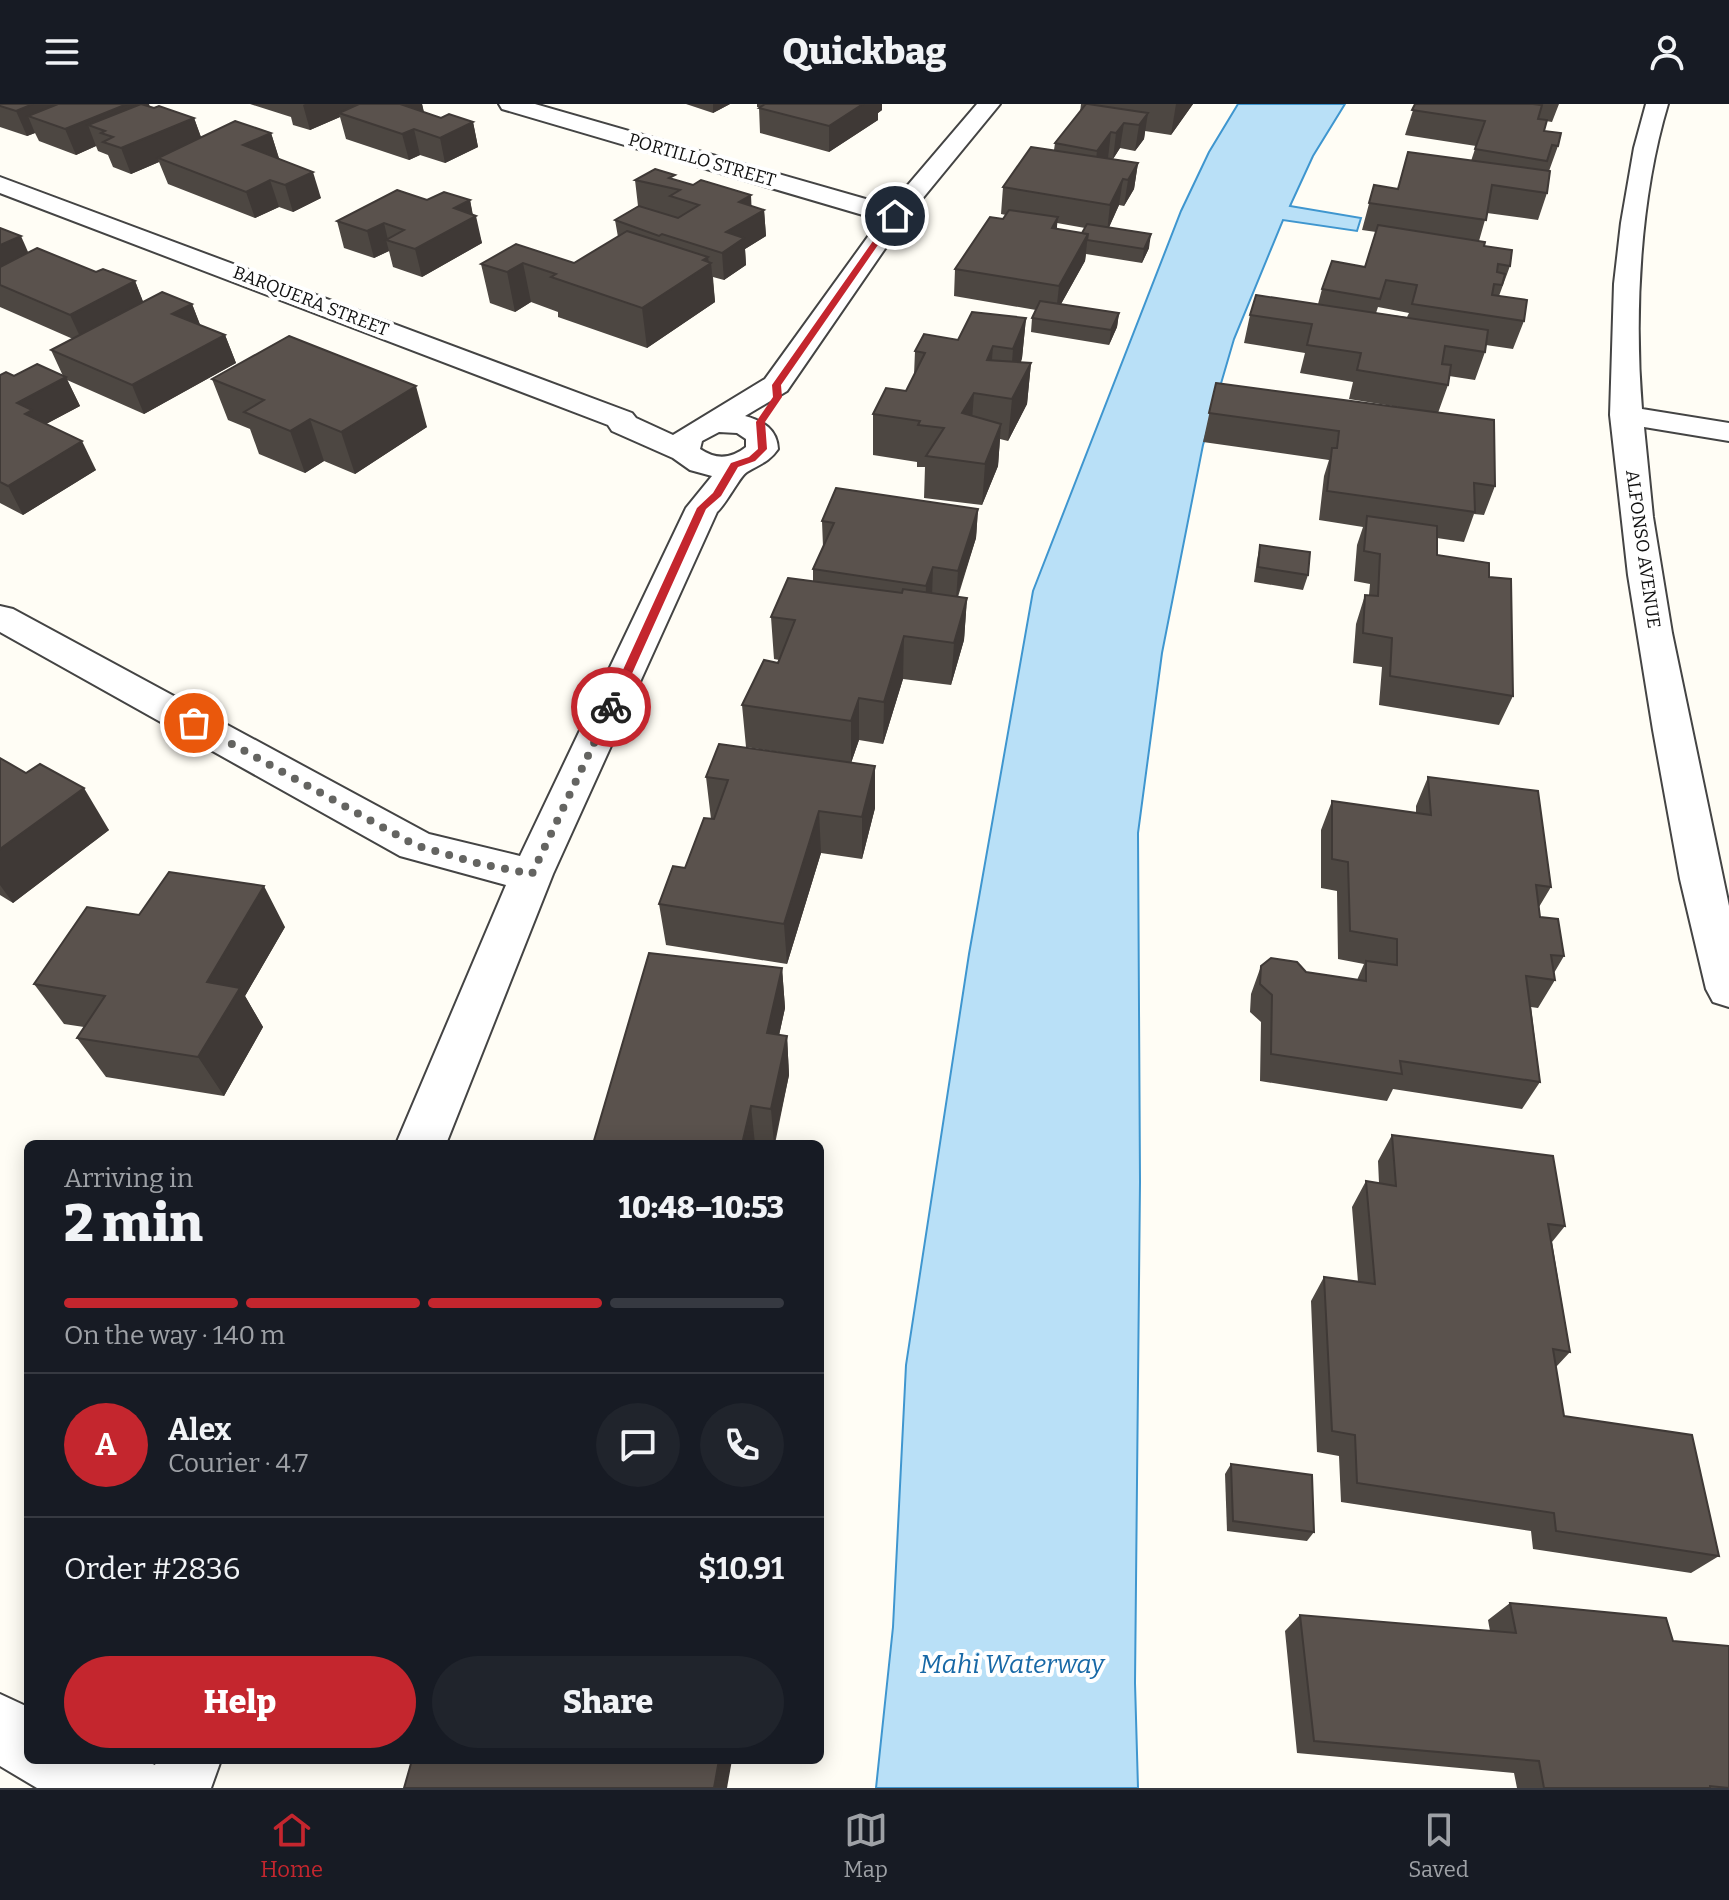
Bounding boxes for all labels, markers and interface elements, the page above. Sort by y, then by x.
icon: menu [40,30,84,74]
text: Quickbag [782,30,947,74]
icon: person [1645,30,1689,74]
street label: PORTILLO STREET [626,128,779,192]
pin [861,182,929,250]
icon: home [873,194,917,238]
street label: BARQUERA STREET [230,261,392,341]
street label: ALFONSO AVENUE [1621,468,1665,630]
courier [571,667,651,747]
icon: bike [589,685,633,729]
pin [160,689,228,757]
icon: bag [172,701,216,745]
text: Arriving in [64,1163,193,1194]
text: 10:48–10:53 [619,1190,784,1226]
text: 2 min [64,1192,203,1255]
text: On the way · 140 m [64,1320,285,1351]
button: chat [596,1403,680,1487]
button: phone [700,1403,784,1487]
text: Alex [168,1412,231,1448]
text: A [95,1427,117,1463]
text: Courier · 4.7 [168,1448,308,1479]
text: Order #2836 [64,1551,240,1587]
text: $10.91 [698,1551,784,1587]
water label: Mahi Waterway [920,1649,1106,1680]
button: Help [64,1656,416,1748]
button: Share [432,1656,784,1748]
tab: Home [260,1808,323,1883]
tab: Map [843,1808,888,1883]
tab: Saved [1408,1808,1469,1883]

